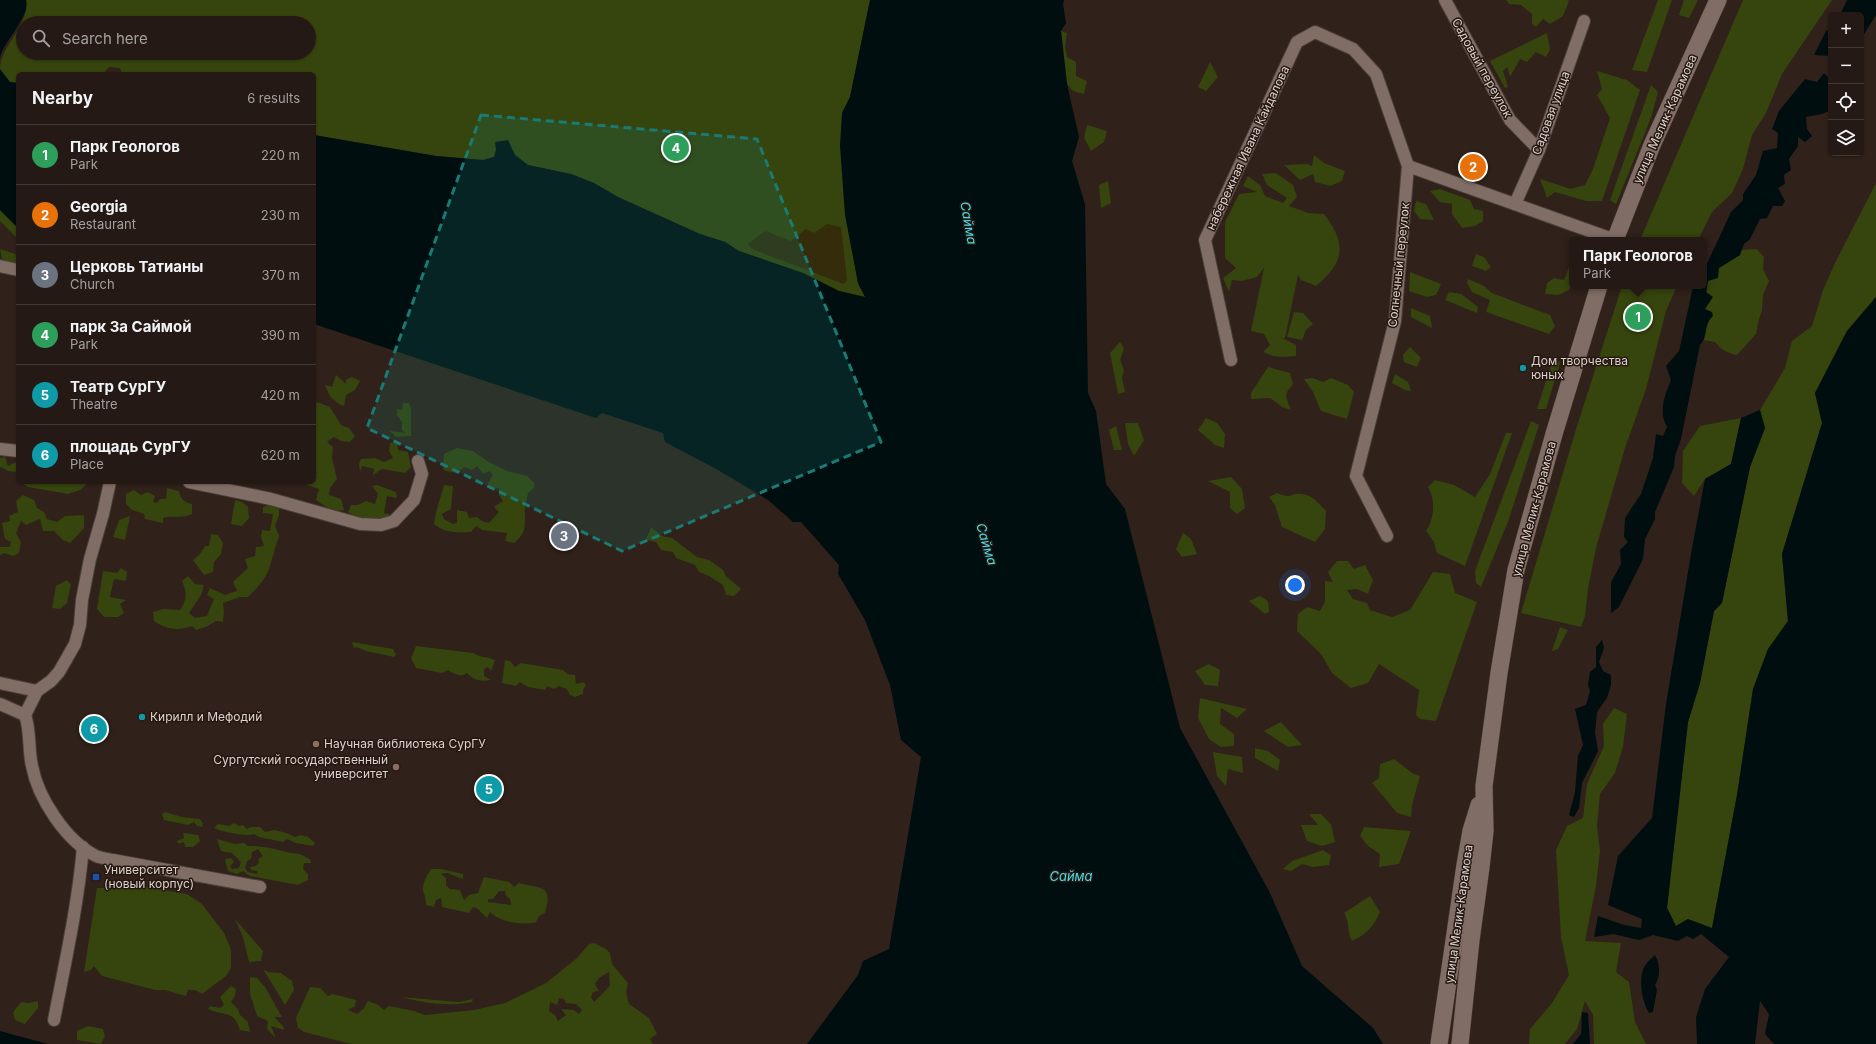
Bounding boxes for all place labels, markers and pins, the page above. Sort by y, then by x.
pin: 4 [663,133,689,163]
pin: 2 [1460,152,1486,182]
pin: 1 [1625,302,1651,332]
place label: Дом творчества юных [1531,353,1628,382]
marker: Дом творчества юных [1518,363,1528,373]
pin: 3 [551,521,577,551]
place label: Кирилл и Мефодий [150,709,262,724]
marker: Кирилл и Мефодий [137,712,147,722]
pin: 6 [81,714,107,744]
place label: Научная библиотека СурГУ [324,736,486,751]
marker: Научная библиотека СурГУ [311,739,321,749]
place label: Сургутский государственный университет [213,752,388,781]
marker: Сургутский государственный университет [391,762,401,772]
pin: 5 [476,774,502,804]
place label: Университет (новый корпус) [104,862,194,891]
marker: Университет (новый корпус) [91,872,101,882]

